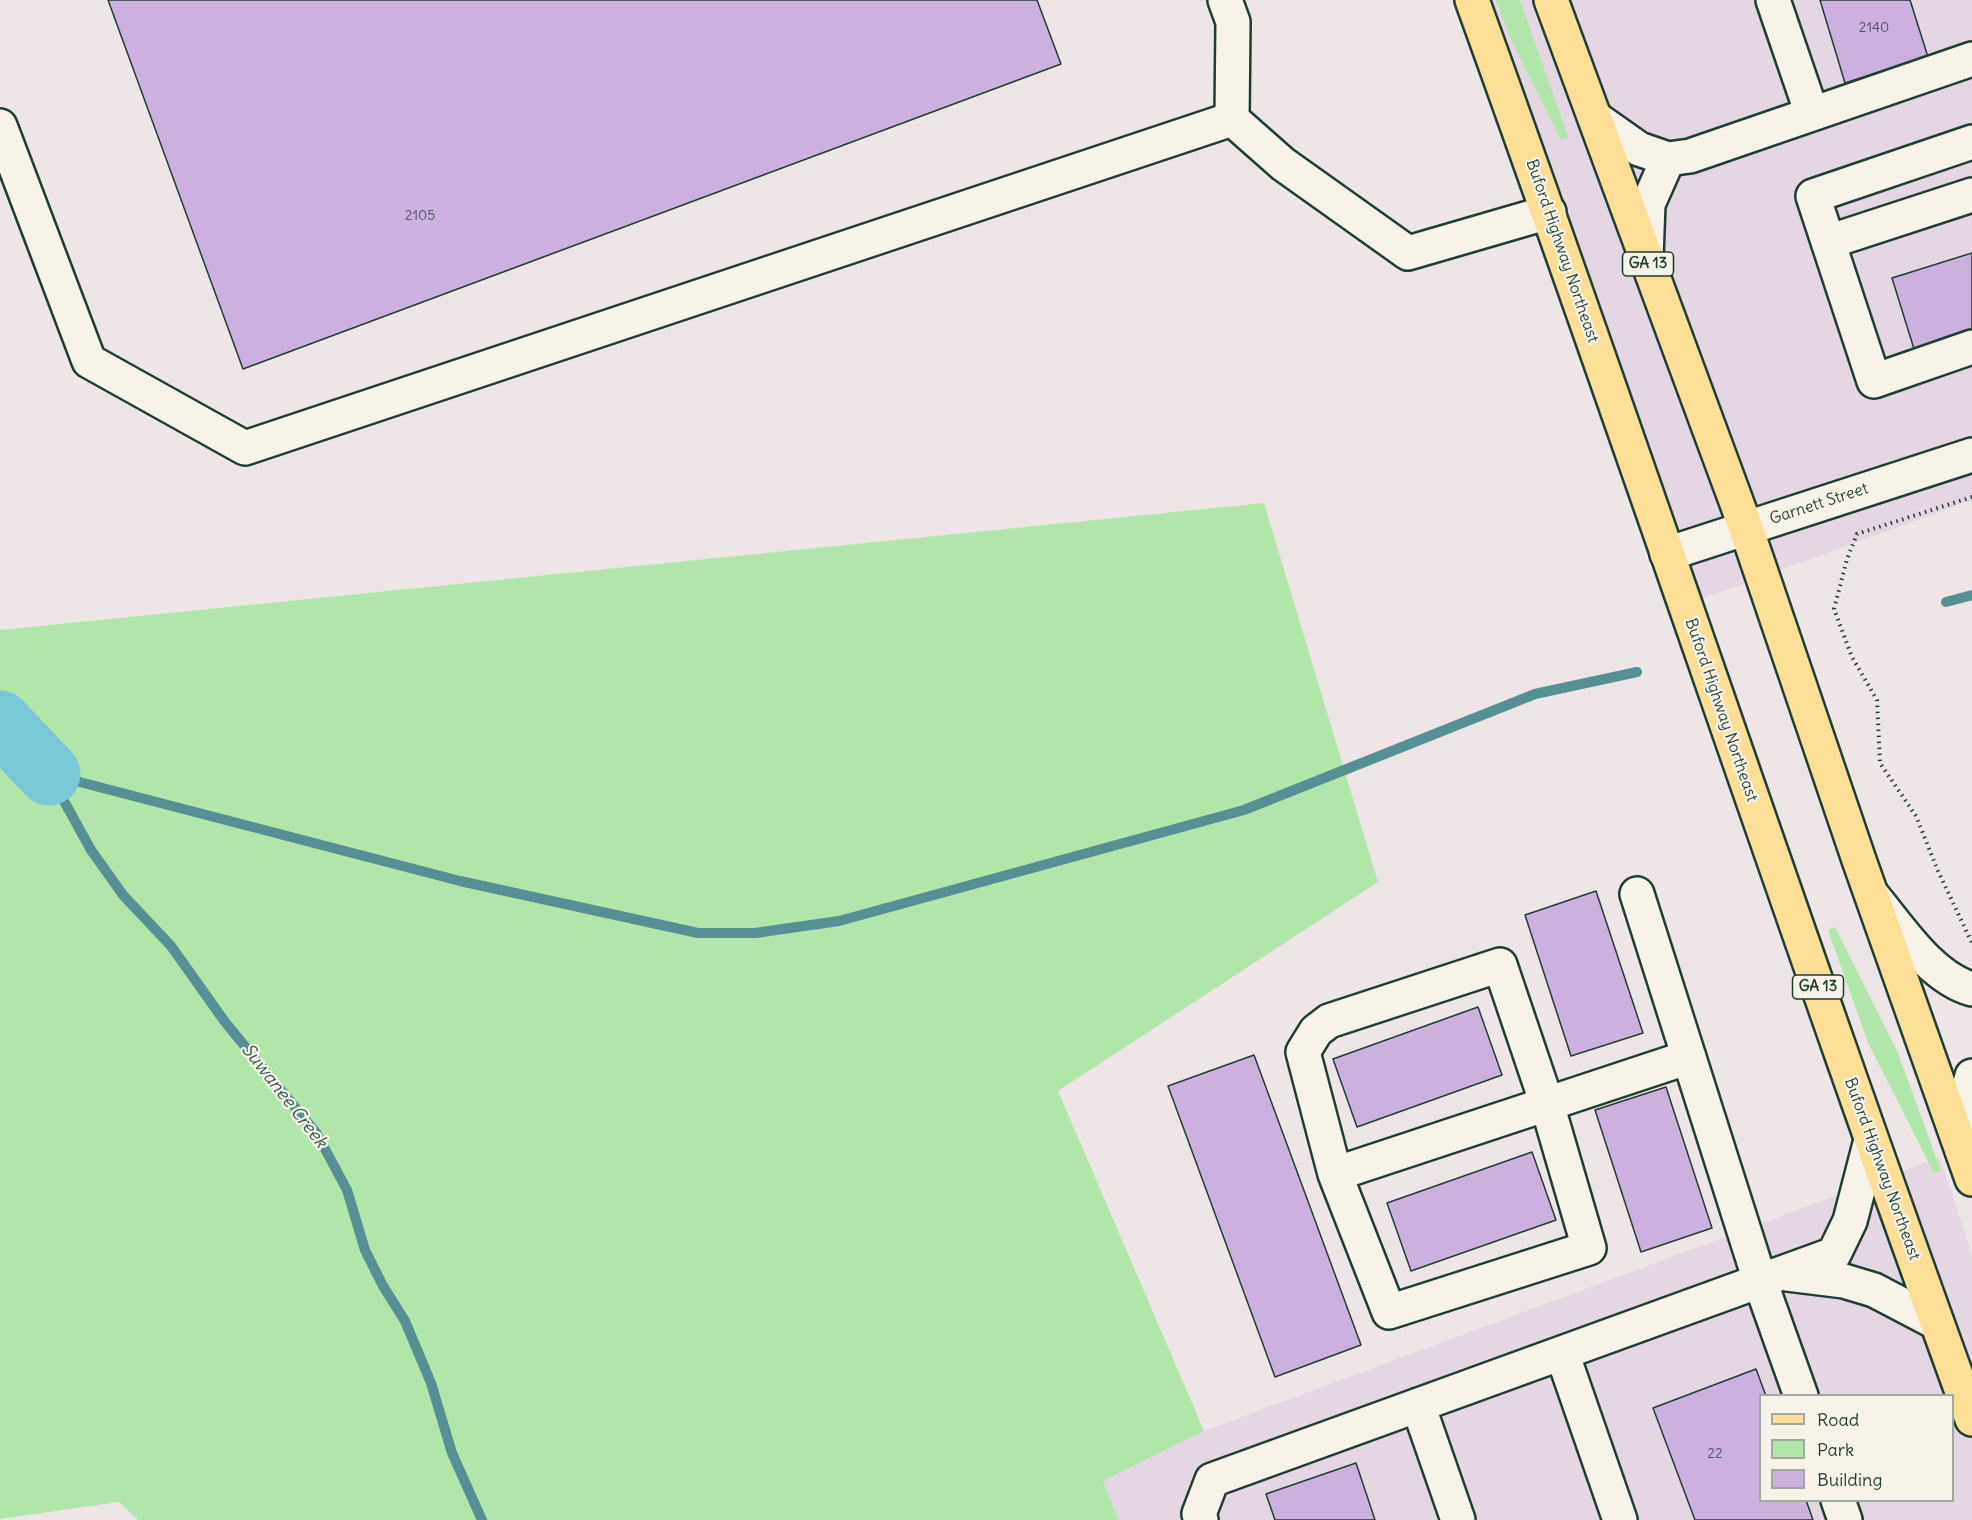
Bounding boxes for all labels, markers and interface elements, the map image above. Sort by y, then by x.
house number: 2140 [1859,20,1889,36]
street label: Buford Highway Northeast [1522,157,1602,345]
house number: 2105 [405,208,435,224]
road number: GA 13 [1622,252,1674,276]
street label: Garnett Street [1767,479,1871,529]
street label: Buford Highway Northeast [1681,616,1761,804]
road number: GA 13 [1792,975,1844,999]
water label: Suwanee Creek [237,1040,331,1152]
street label: Buford Highway Northeast [1840,1075,1924,1263]
legend [1759,1394,1954,1502]
text: Road [1817,1408,1859,1431]
text: Park [1817,1438,1854,1461]
house number: 22 [1707,1446,1723,1462]
text: Building [1817,1468,1882,1491]

